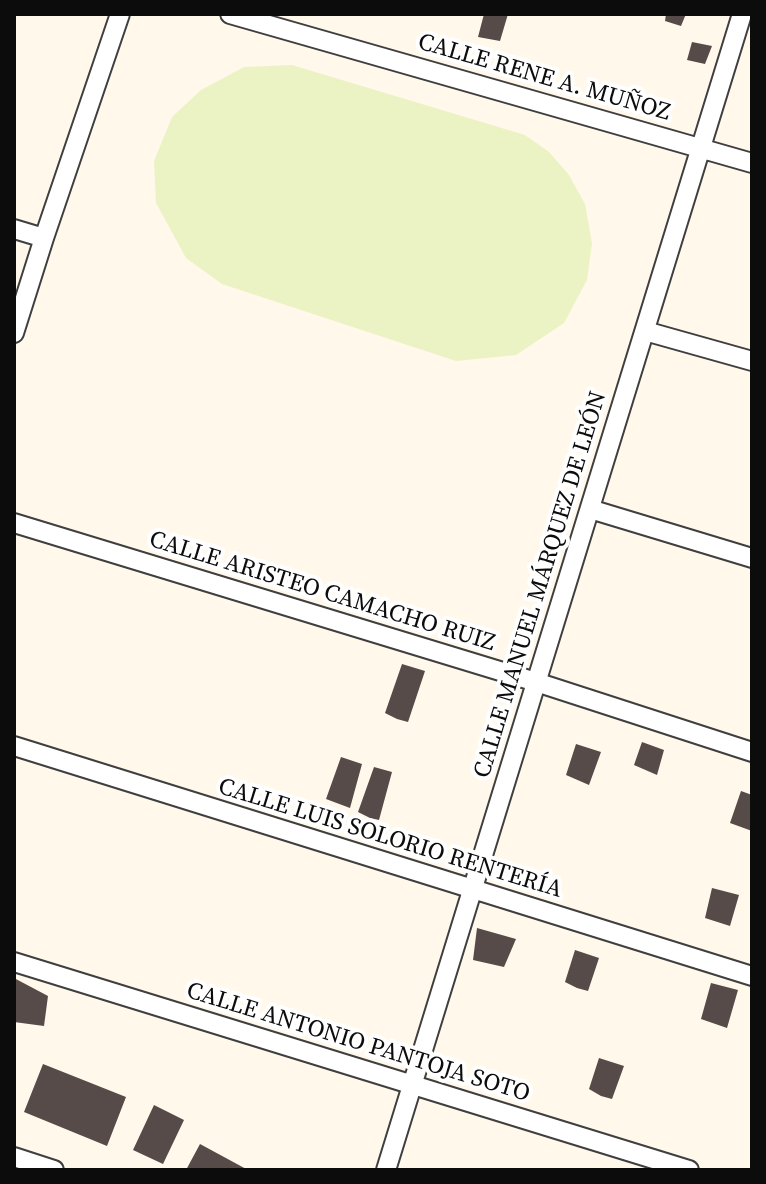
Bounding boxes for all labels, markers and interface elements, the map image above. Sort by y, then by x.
street label: CALLE RENE A. MUÑOZ [415,28,673,128]
street label: CALLE MANUEL MÁRQUEZ DE LEÓN [468,388,614,782]
street label: CALLE ARISTEO CAMACHO RUIZ [146,526,498,658]
street label: CALLE LUIS SOLORIO RENTERÍA [215,773,565,905]
street label: CALLE ANTONIO PANTOJA SOTO [183,977,533,1109]

